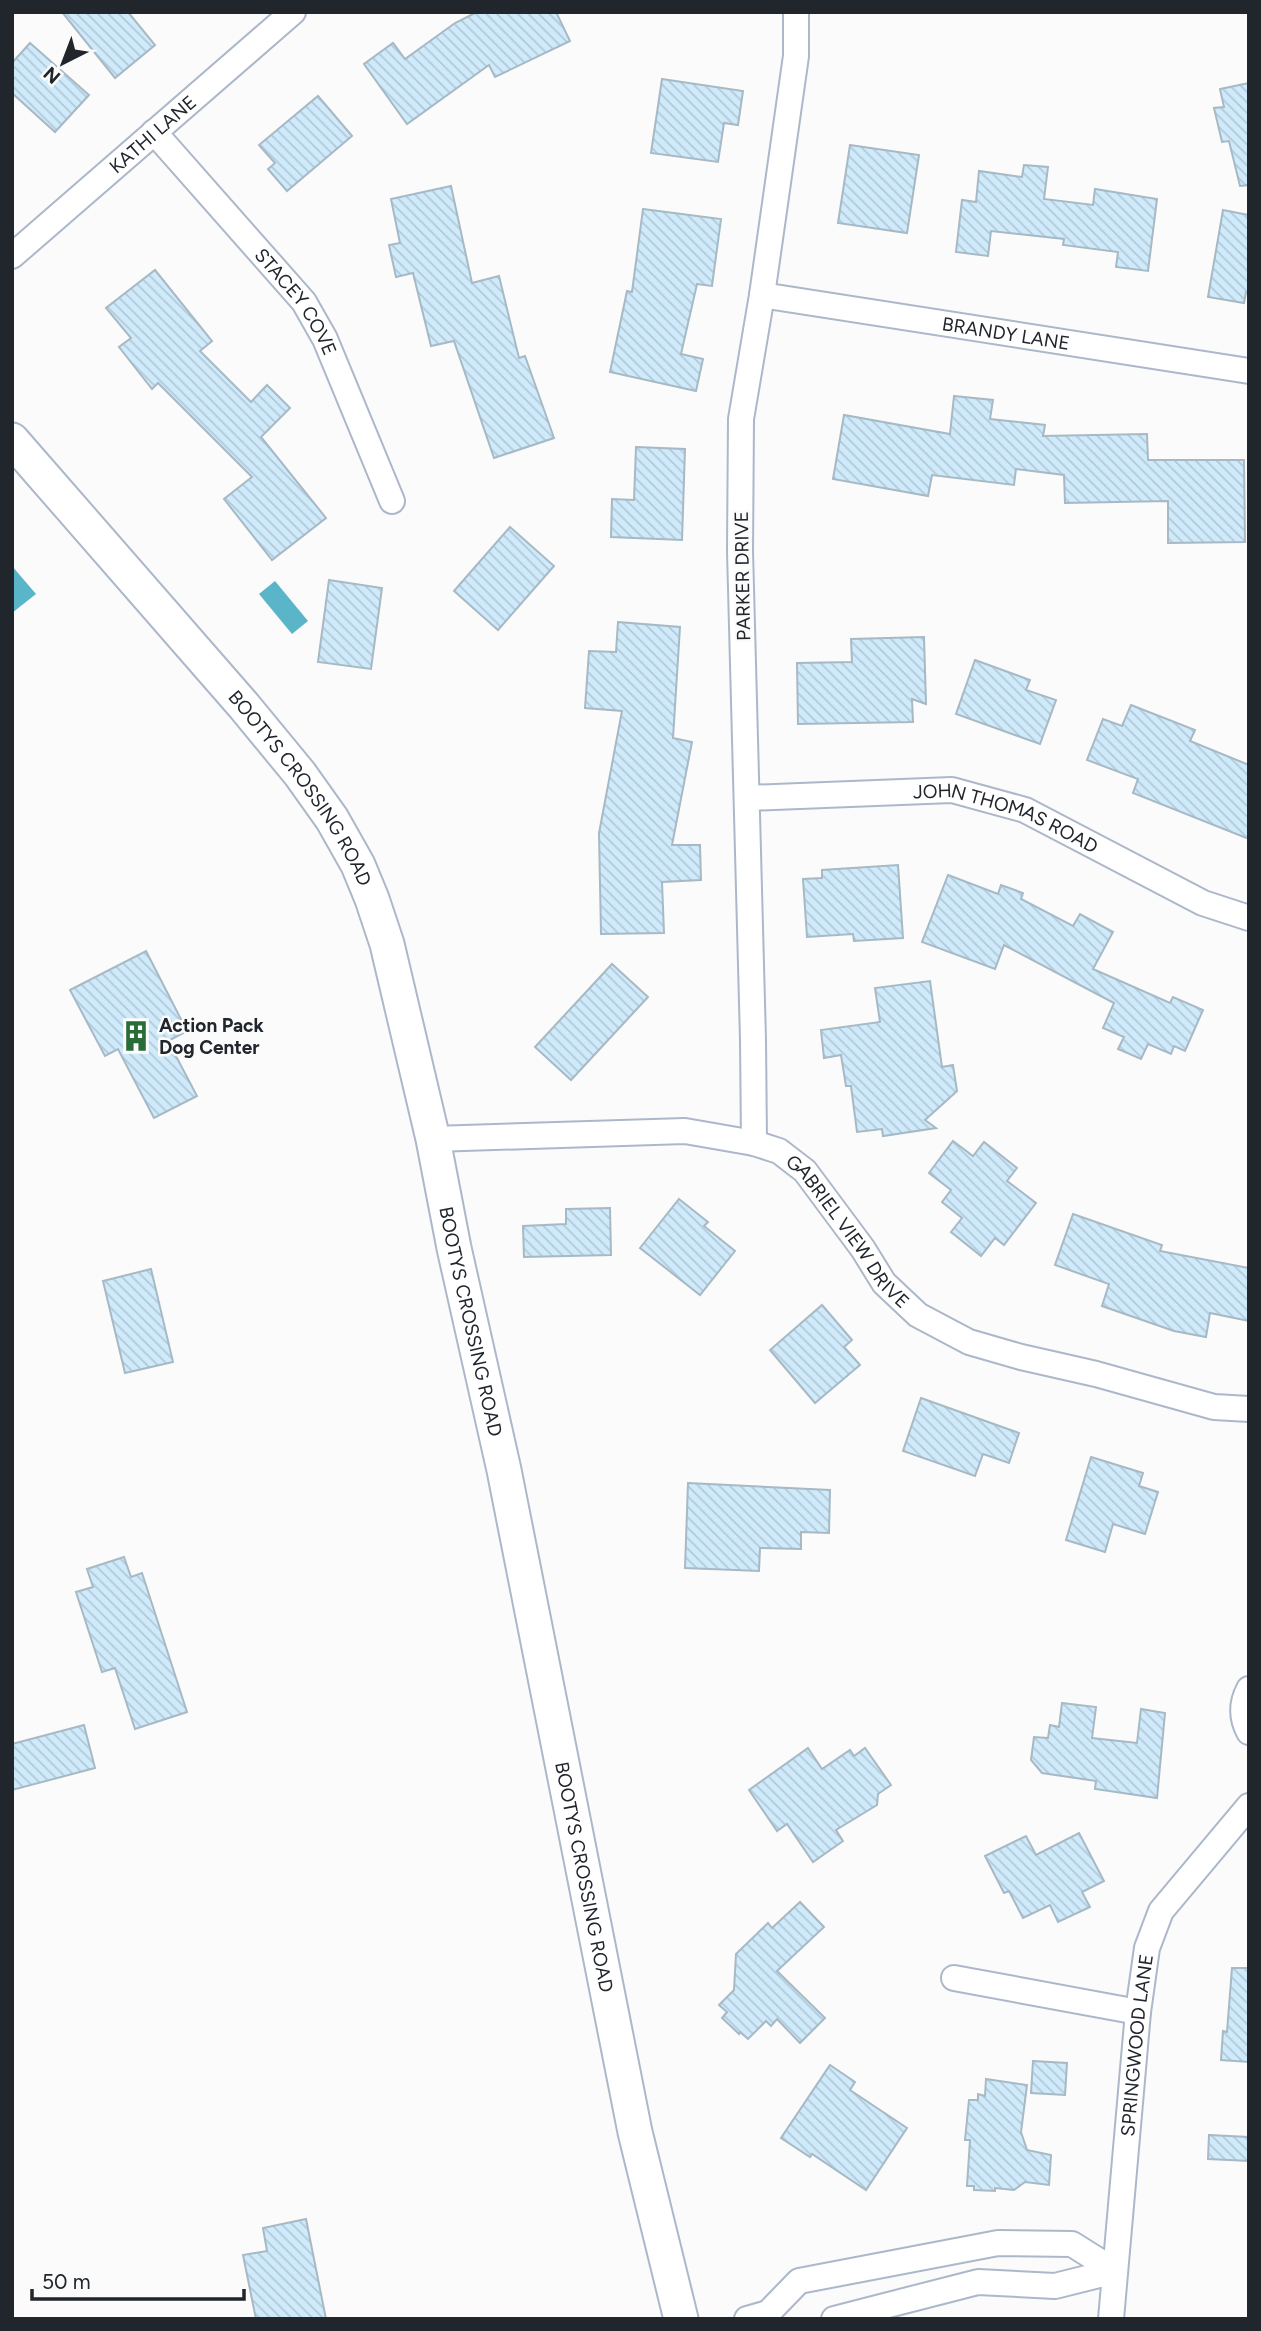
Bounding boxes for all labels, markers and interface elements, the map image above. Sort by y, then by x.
north arrow [28,28,98,98]
text: N [39,62,65,89]
street label: KATHI LANE [105,90,201,178]
street label: STACEY COVE [250,244,341,359]
street label: BRANDY LANE [940,312,1071,355]
street label: PARKER DRIVE [730,511,755,641]
street label: BOOTYS CROSSING ROAD [224,686,376,889]
street label: JOHN THOMAS ROAD [913,779,1102,858]
place label: Action Pack Dog Center [159,1014,264,1059]
building icon: Action Pack Dog Center [119,1019,153,1053]
street label: GABRIEL VIEW DRIVE [781,1150,914,1313]
street label: BOOTYS CROSSING ROAD [434,1205,507,1439]
street label: BOOTYS CROSSING ROAD [550,1760,618,1994]
street label: SPRINGWOOD LANE [1116,1953,1158,2137]
scale bar [32,2258,243,2302]
text: 50 m [42,2269,91,2294]

